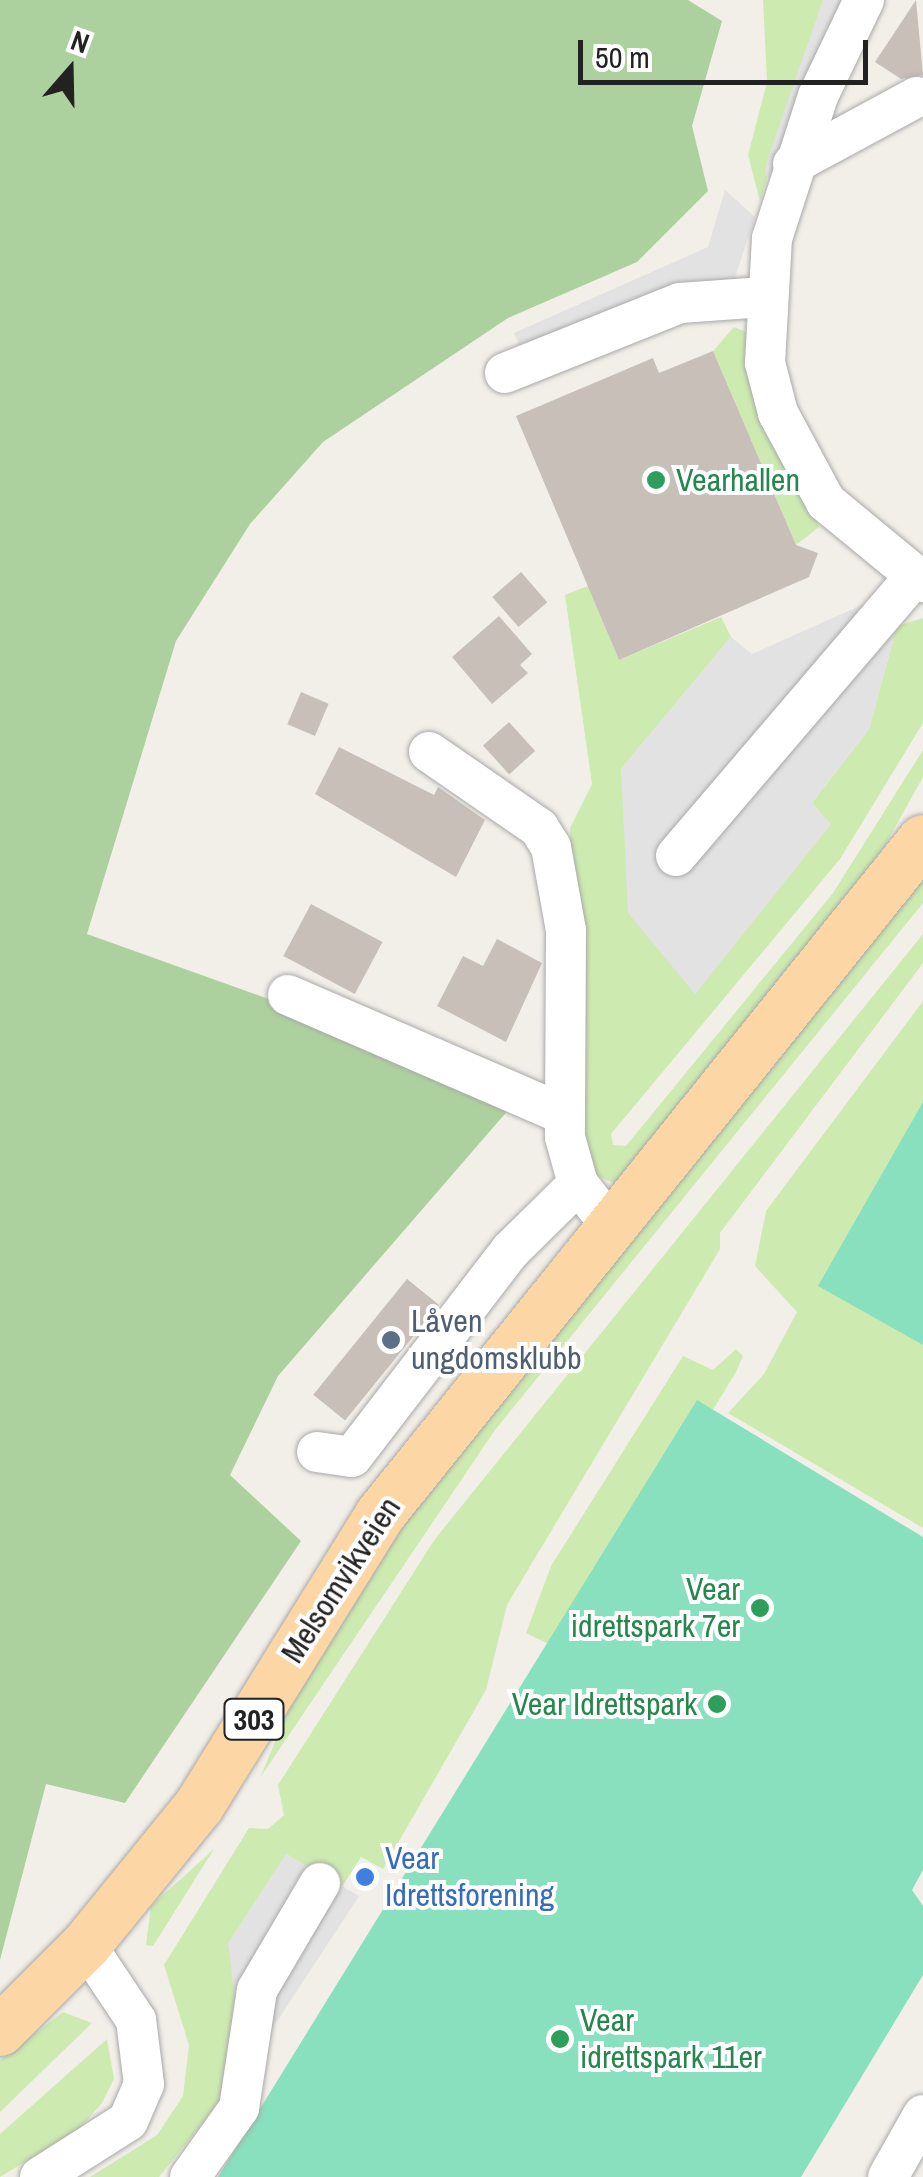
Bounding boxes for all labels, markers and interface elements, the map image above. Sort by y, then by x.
north arrow [20,20,120,120]
scale bar [583,20,873,82]
text: N [66,21,95,62]
text: 50 m [595,37,650,77]
place label: Vearhallen [676,461,800,499]
marker: Vearhallen [645,469,667,491]
place label: Låven ungdomsklubb [411,1303,582,1378]
marker: Låven ungdomsklubb [380,1329,402,1351]
street label: Melsomvikveien [273,1490,409,1670]
place label: Vear idrettspark 7er [571,1571,740,1646]
marker: Vear idrettspark 7er [749,1597,771,1619]
place label: Vear Idrettspark [512,1685,697,1723]
marker: Vear Idrettspark [706,1693,728,1715]
road number: 303 [222,1694,286,1744]
place label: Vear Idrettsforening [385,1840,554,1915]
marker: Vear Idrettsforening [354,1866,376,1888]
place label: Vear idrettspark 11er [580,2002,762,2077]
marker: Vear idrettspark 11er [549,2028,571,2050]

